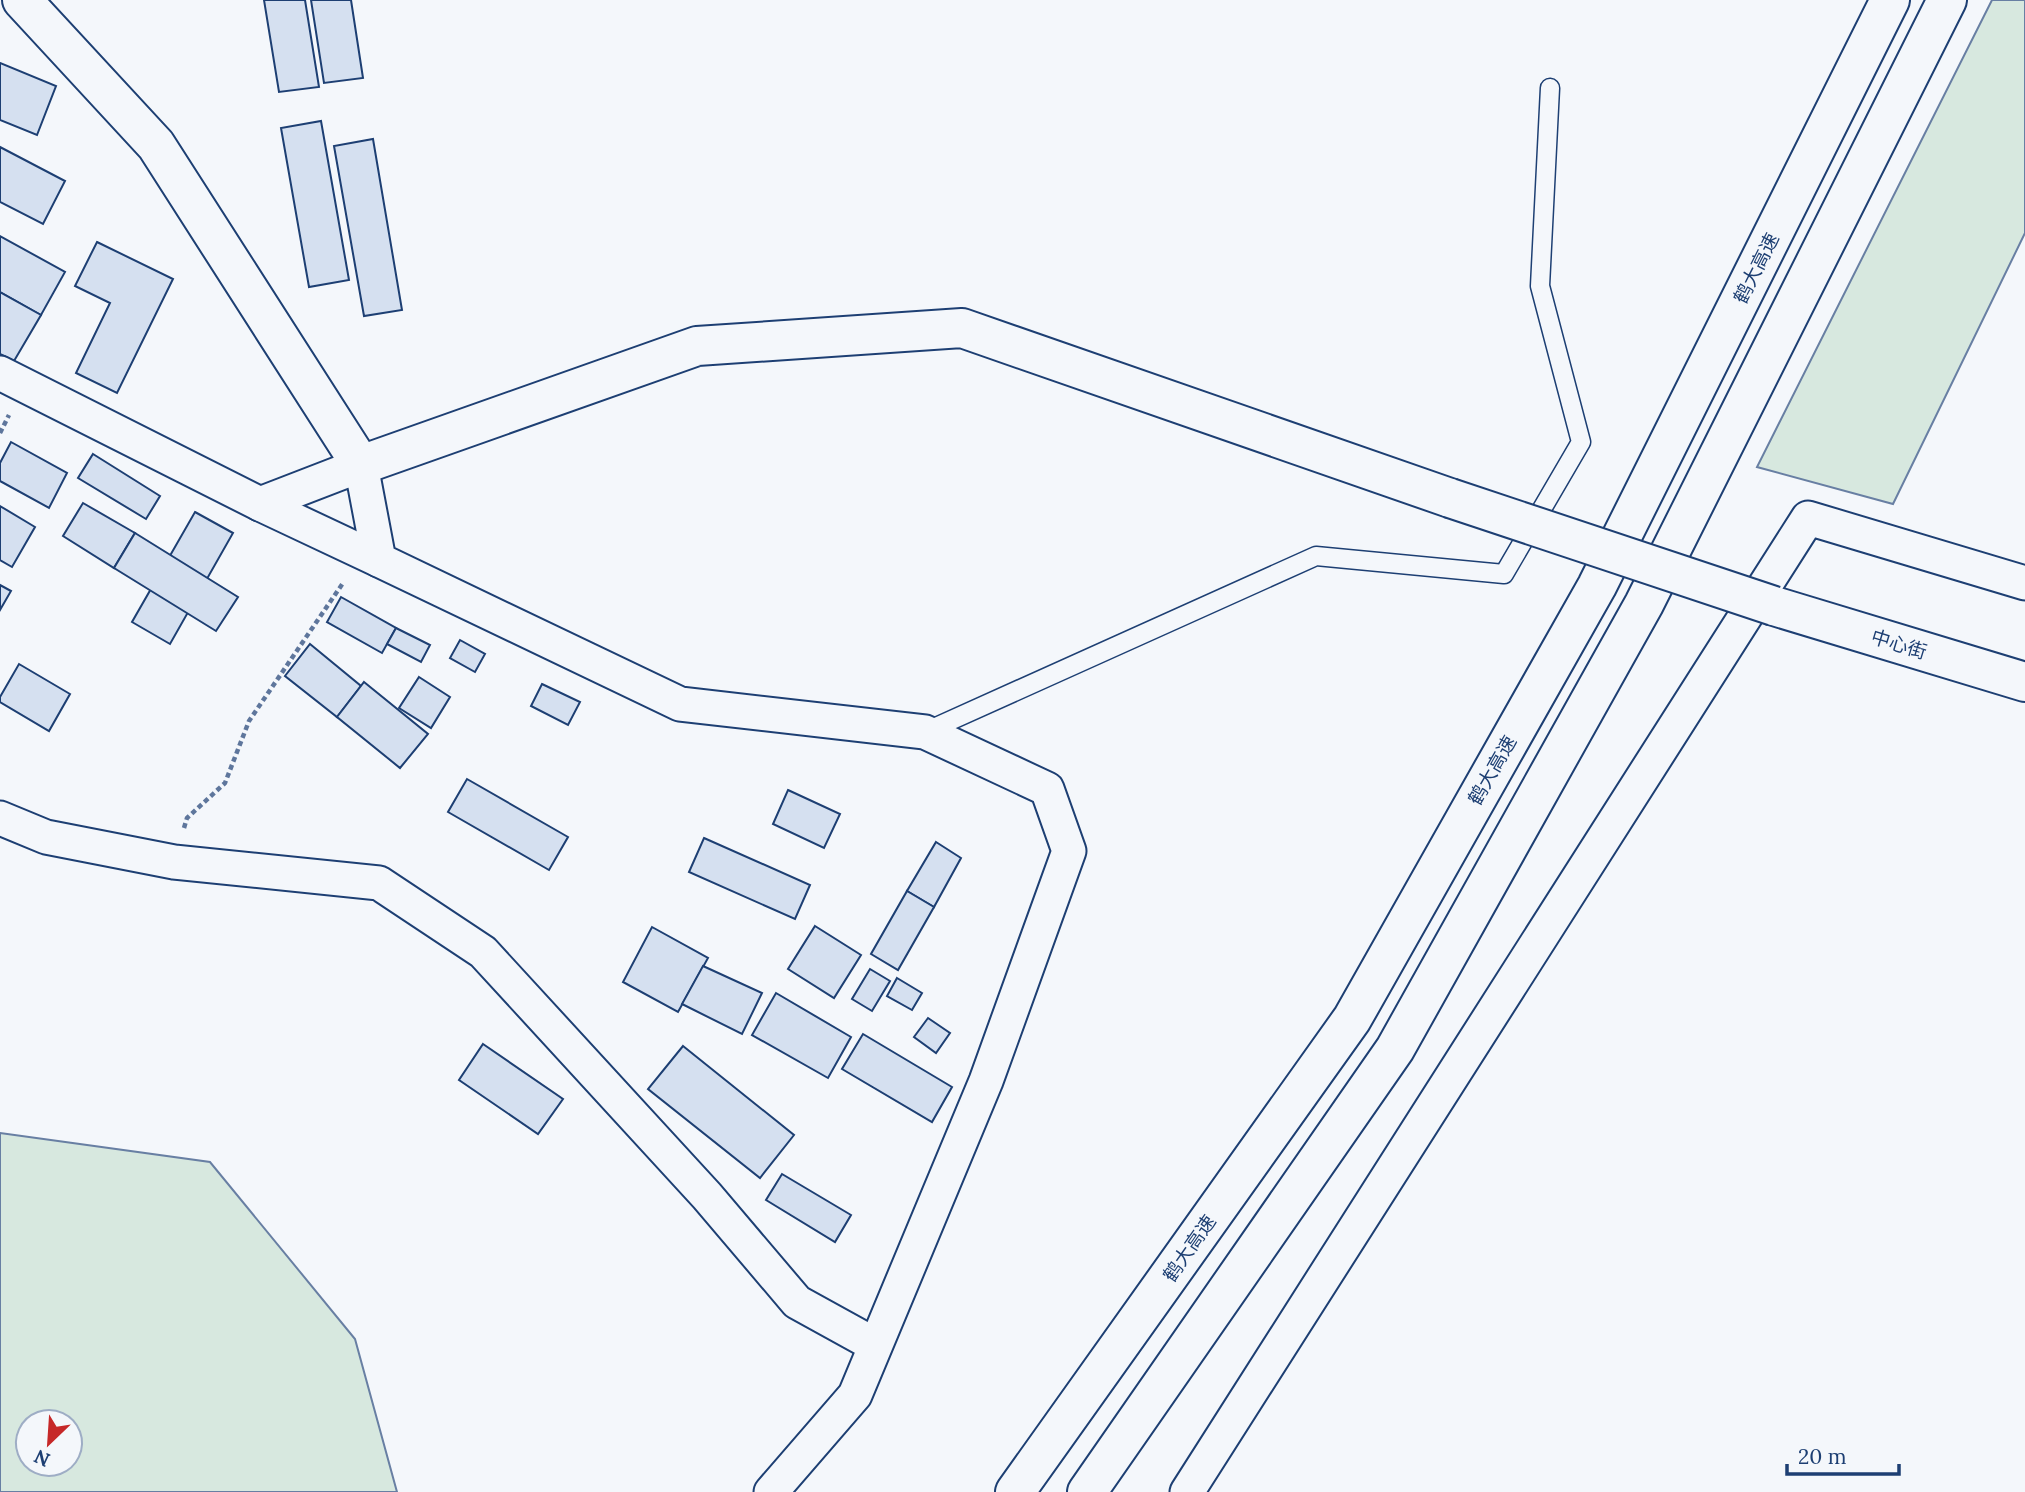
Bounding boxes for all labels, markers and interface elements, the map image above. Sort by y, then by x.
street label: 鹤大高速 [1728,229,1784,307]
street label: 中心街 [1868,624,1930,664]
street label: 鹤大高速 [1463,731,1521,809]
street label: 鹤大高速 [1157,1210,1221,1286]
north arrow [14,1408,84,1478]
scale bar [1787,1432,1899,1476]
text: 20 m [1798,1443,1847,1470]
text: N [30,1444,54,1472]

